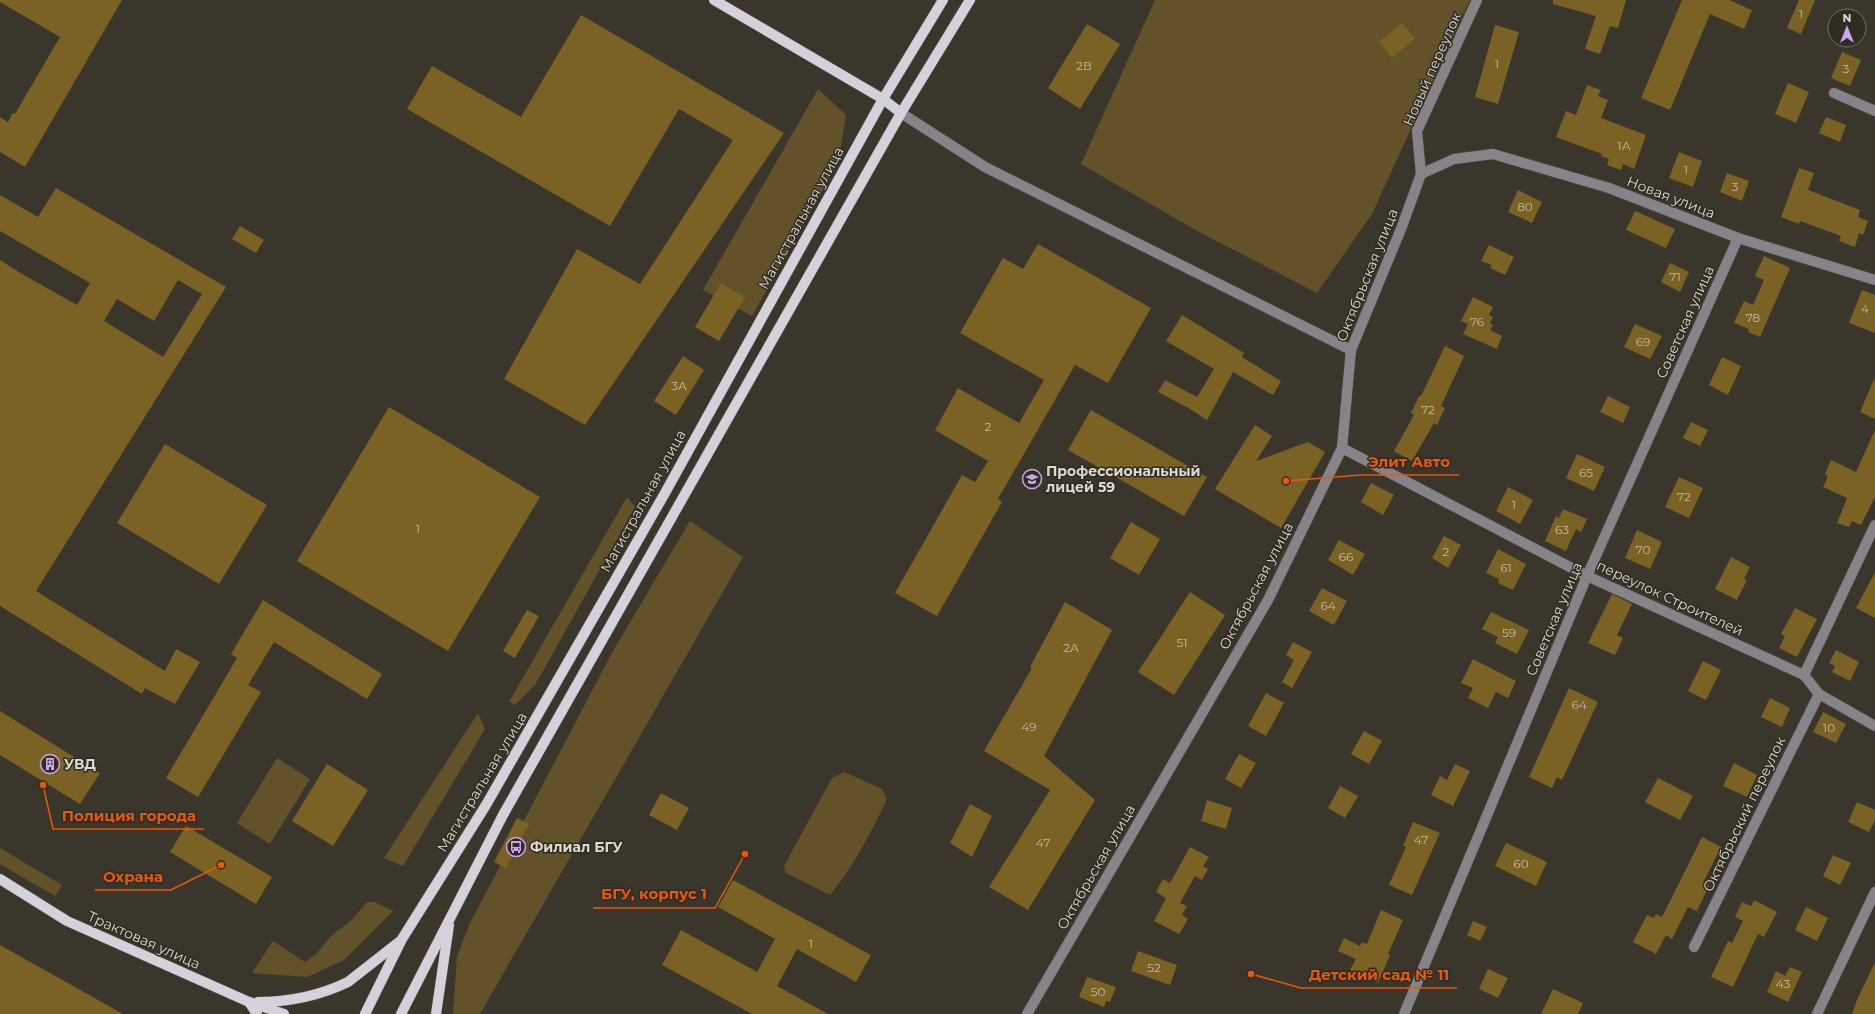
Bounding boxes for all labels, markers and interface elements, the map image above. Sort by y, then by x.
house number: 1 [1799,6,1803,21]
north arrow [1827,8,1867,48]
street label: Новый переулок [1399,9,1465,129]
text: N [1843,11,1851,25]
house number: 1 [1495,56,1499,71]
house number: 2В [1076,58,1092,73]
house number: 3 [1843,61,1850,76]
house number: 1А [1617,138,1631,153]
street label: Магистральная улица [754,144,848,292]
house number: 1 [1684,162,1688,177]
street label: Новая улица [1624,172,1718,222]
house number: 3 [1732,179,1739,194]
house number: 80 [1517,199,1533,214]
street label: Октябрьская улица [1332,206,1402,344]
street label: Советская улица [1652,263,1718,381]
house number: 71 [1669,269,1681,284]
house number: 4 [1861,301,1869,316]
house number: 78 [1746,310,1761,325]
house number: 76 [1470,314,1484,329]
house number: 69 [1636,334,1650,349]
house number: 3А [671,378,687,393]
house number: 72 [1421,402,1435,417]
house number: 2 [985,419,992,434]
street label: Магистральная улица [596,427,690,575]
callout: Элит Авто [1360,448,1459,475]
text: Элит Авто [1368,452,1450,471]
place label: Профессиональный лицей 59 [1046,462,1200,496]
house number: 65 [1579,465,1593,480]
school or university icon: Профессиональный лицей 59 [1021,468,1043,490]
house number: 72 [1677,489,1691,504]
house number: 1 [1512,497,1516,512]
street label: Октябрьская улица [1215,519,1297,653]
house number: 1 [416,521,420,536]
house number: 63 [1555,522,1569,537]
house number: 70 [1636,542,1650,557]
house number: 2 [1443,544,1450,559]
house number: 66 [1339,549,1353,564]
street label: переулок Строителей [1594,556,1746,640]
street label: Советская улица [1522,559,1586,679]
house number: 61 [1500,560,1512,575]
house number: 64 [1320,598,1336,613]
house number: 59 [1502,625,1516,640]
house number: 51 [1176,635,1188,650]
house number: 2А [1063,640,1079,655]
house number: 64 [1571,697,1587,712]
street label: Магистральная улица [433,709,531,855]
house number: 49 [1021,719,1037,734]
house number: 10 [1823,720,1835,735]
street label: Октябрьский переулок [1699,734,1789,894]
building icon: УВД [39,753,61,775]
place label: УВД [64,755,96,773]
street label: Октябрьская улица [1053,801,1139,933]
callout: Полиция города [53,802,204,829]
text: Полиция города [62,806,196,825]
house number: 47 [1414,832,1428,847]
house number: 47 [1036,835,1050,850]
bus stop icon: Филиал БГУ [505,836,527,858]
place label: Филиал БГУ [530,838,623,856]
house number: 60 [1513,856,1529,871]
callout: Охрана [95,863,171,890]
text: Охрана [103,867,163,886]
callout: БГУ, корпус 1 [593,881,715,908]
text: БГУ, корпус 1 [601,884,707,903]
street label: Трактовая улица [85,907,203,973]
house number: 1 [809,936,813,951]
house number: 52 [1147,960,1161,975]
callout: Детский сад № 11 [1301,961,1457,988]
text: Детский сад № 11 [1309,965,1449,984]
house number: 43 [1776,976,1790,991]
house number: 50 [1091,984,1105,999]

